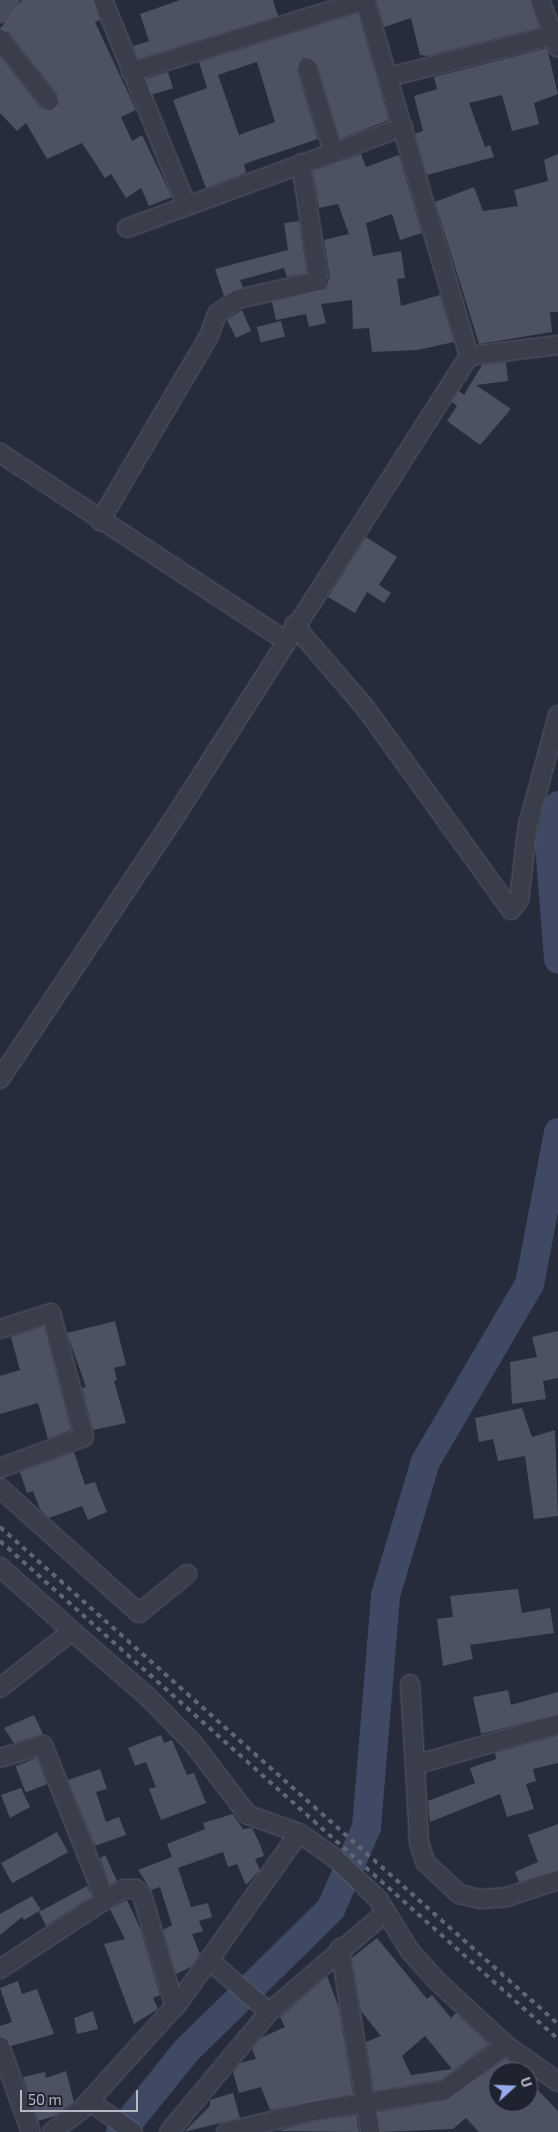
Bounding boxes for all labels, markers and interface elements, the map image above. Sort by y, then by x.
north arrow [488,2062,538,2112]
text: U [517,2075,536,2089]
scale bar [22,2080,140,2112]
text: 50 m [28,2090,62,2108]

